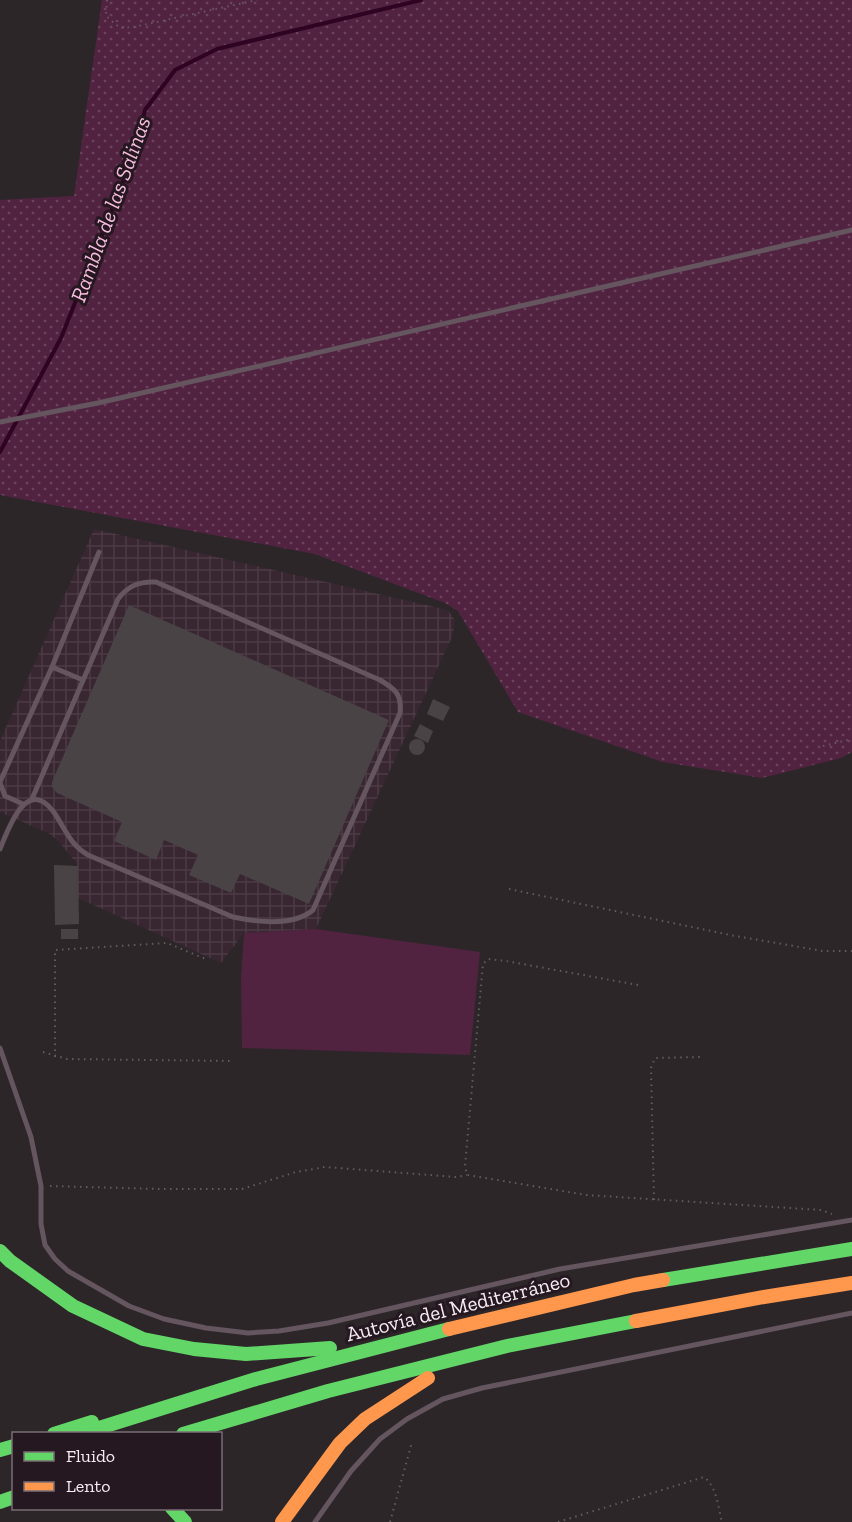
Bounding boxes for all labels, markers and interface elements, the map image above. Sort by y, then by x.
water label: Rambla de las Salinas [64,113,157,305]
street label: Autovía del Mediterráneo [343,1267,572,1346]
legend [12,1432,222,1510]
text: Fluido [66,1445,115,1467]
text: Lento [66,1475,111,1497]

